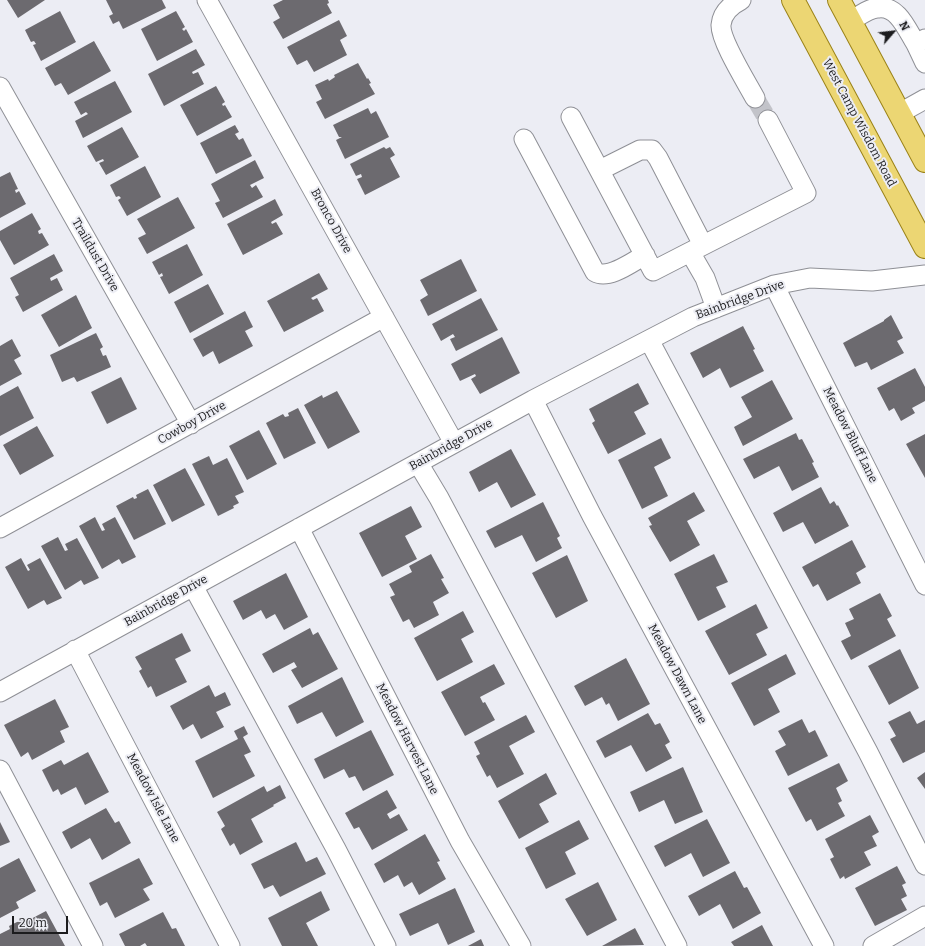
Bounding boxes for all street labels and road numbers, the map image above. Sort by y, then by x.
street label: West Camp Wisdom Road [819,57,899,189]
street label: Bronco Drive [307,186,355,256]
street label: Traildust Drive [68,216,122,294]
street label: Bainbridge Drive [694,277,786,323]
street label: Meadow Bluff Lane [820,385,880,485]
street label: Cowboy Drive [155,398,229,448]
street label: Bainbridge Drive [407,416,495,474]
street label: Bainbridge Drive [122,572,210,630]
street label: Meadow Dawn Lane [645,622,709,726]
street label: Meadow Harvest Lane [373,681,441,797]
street label: Meadow Isle Lane [123,751,183,845]

